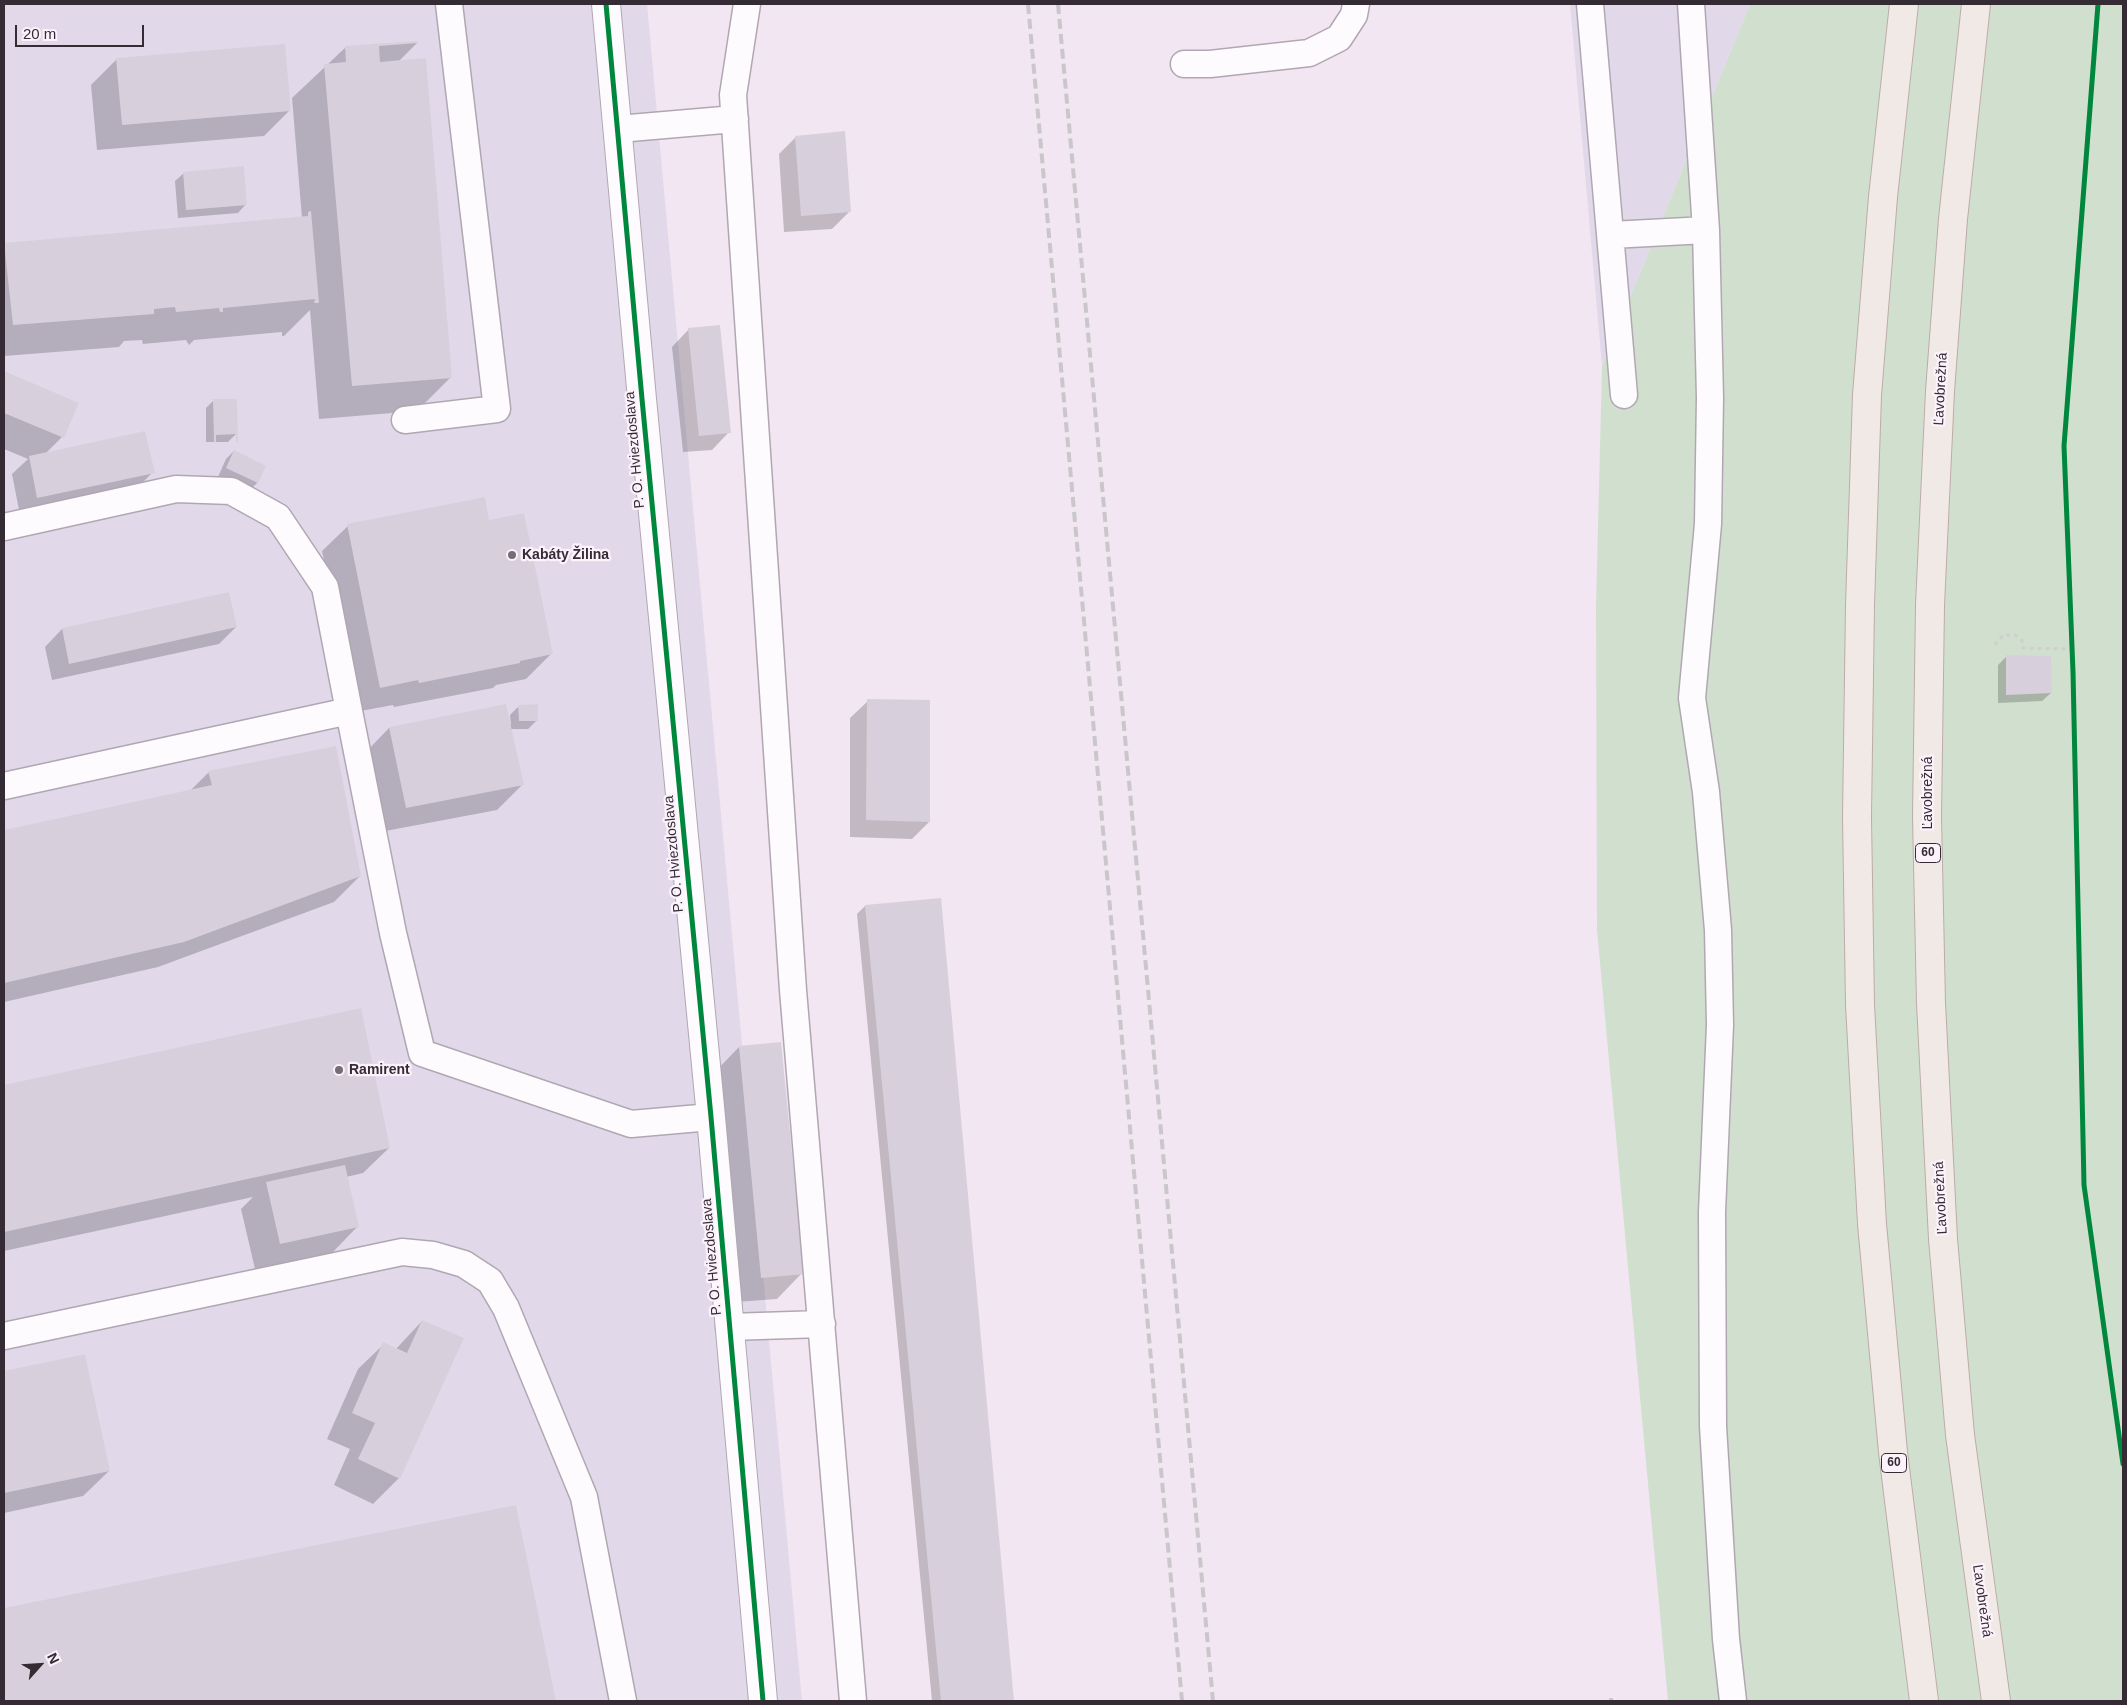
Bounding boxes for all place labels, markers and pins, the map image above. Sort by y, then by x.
place label: Kabáty Žilina [522,547,609,563]
marker: Kabáty Žilina [506,549,518,561]
place label: Ramirent [349,1062,410,1078]
marker: Ramirent [333,1064,345,1076]

